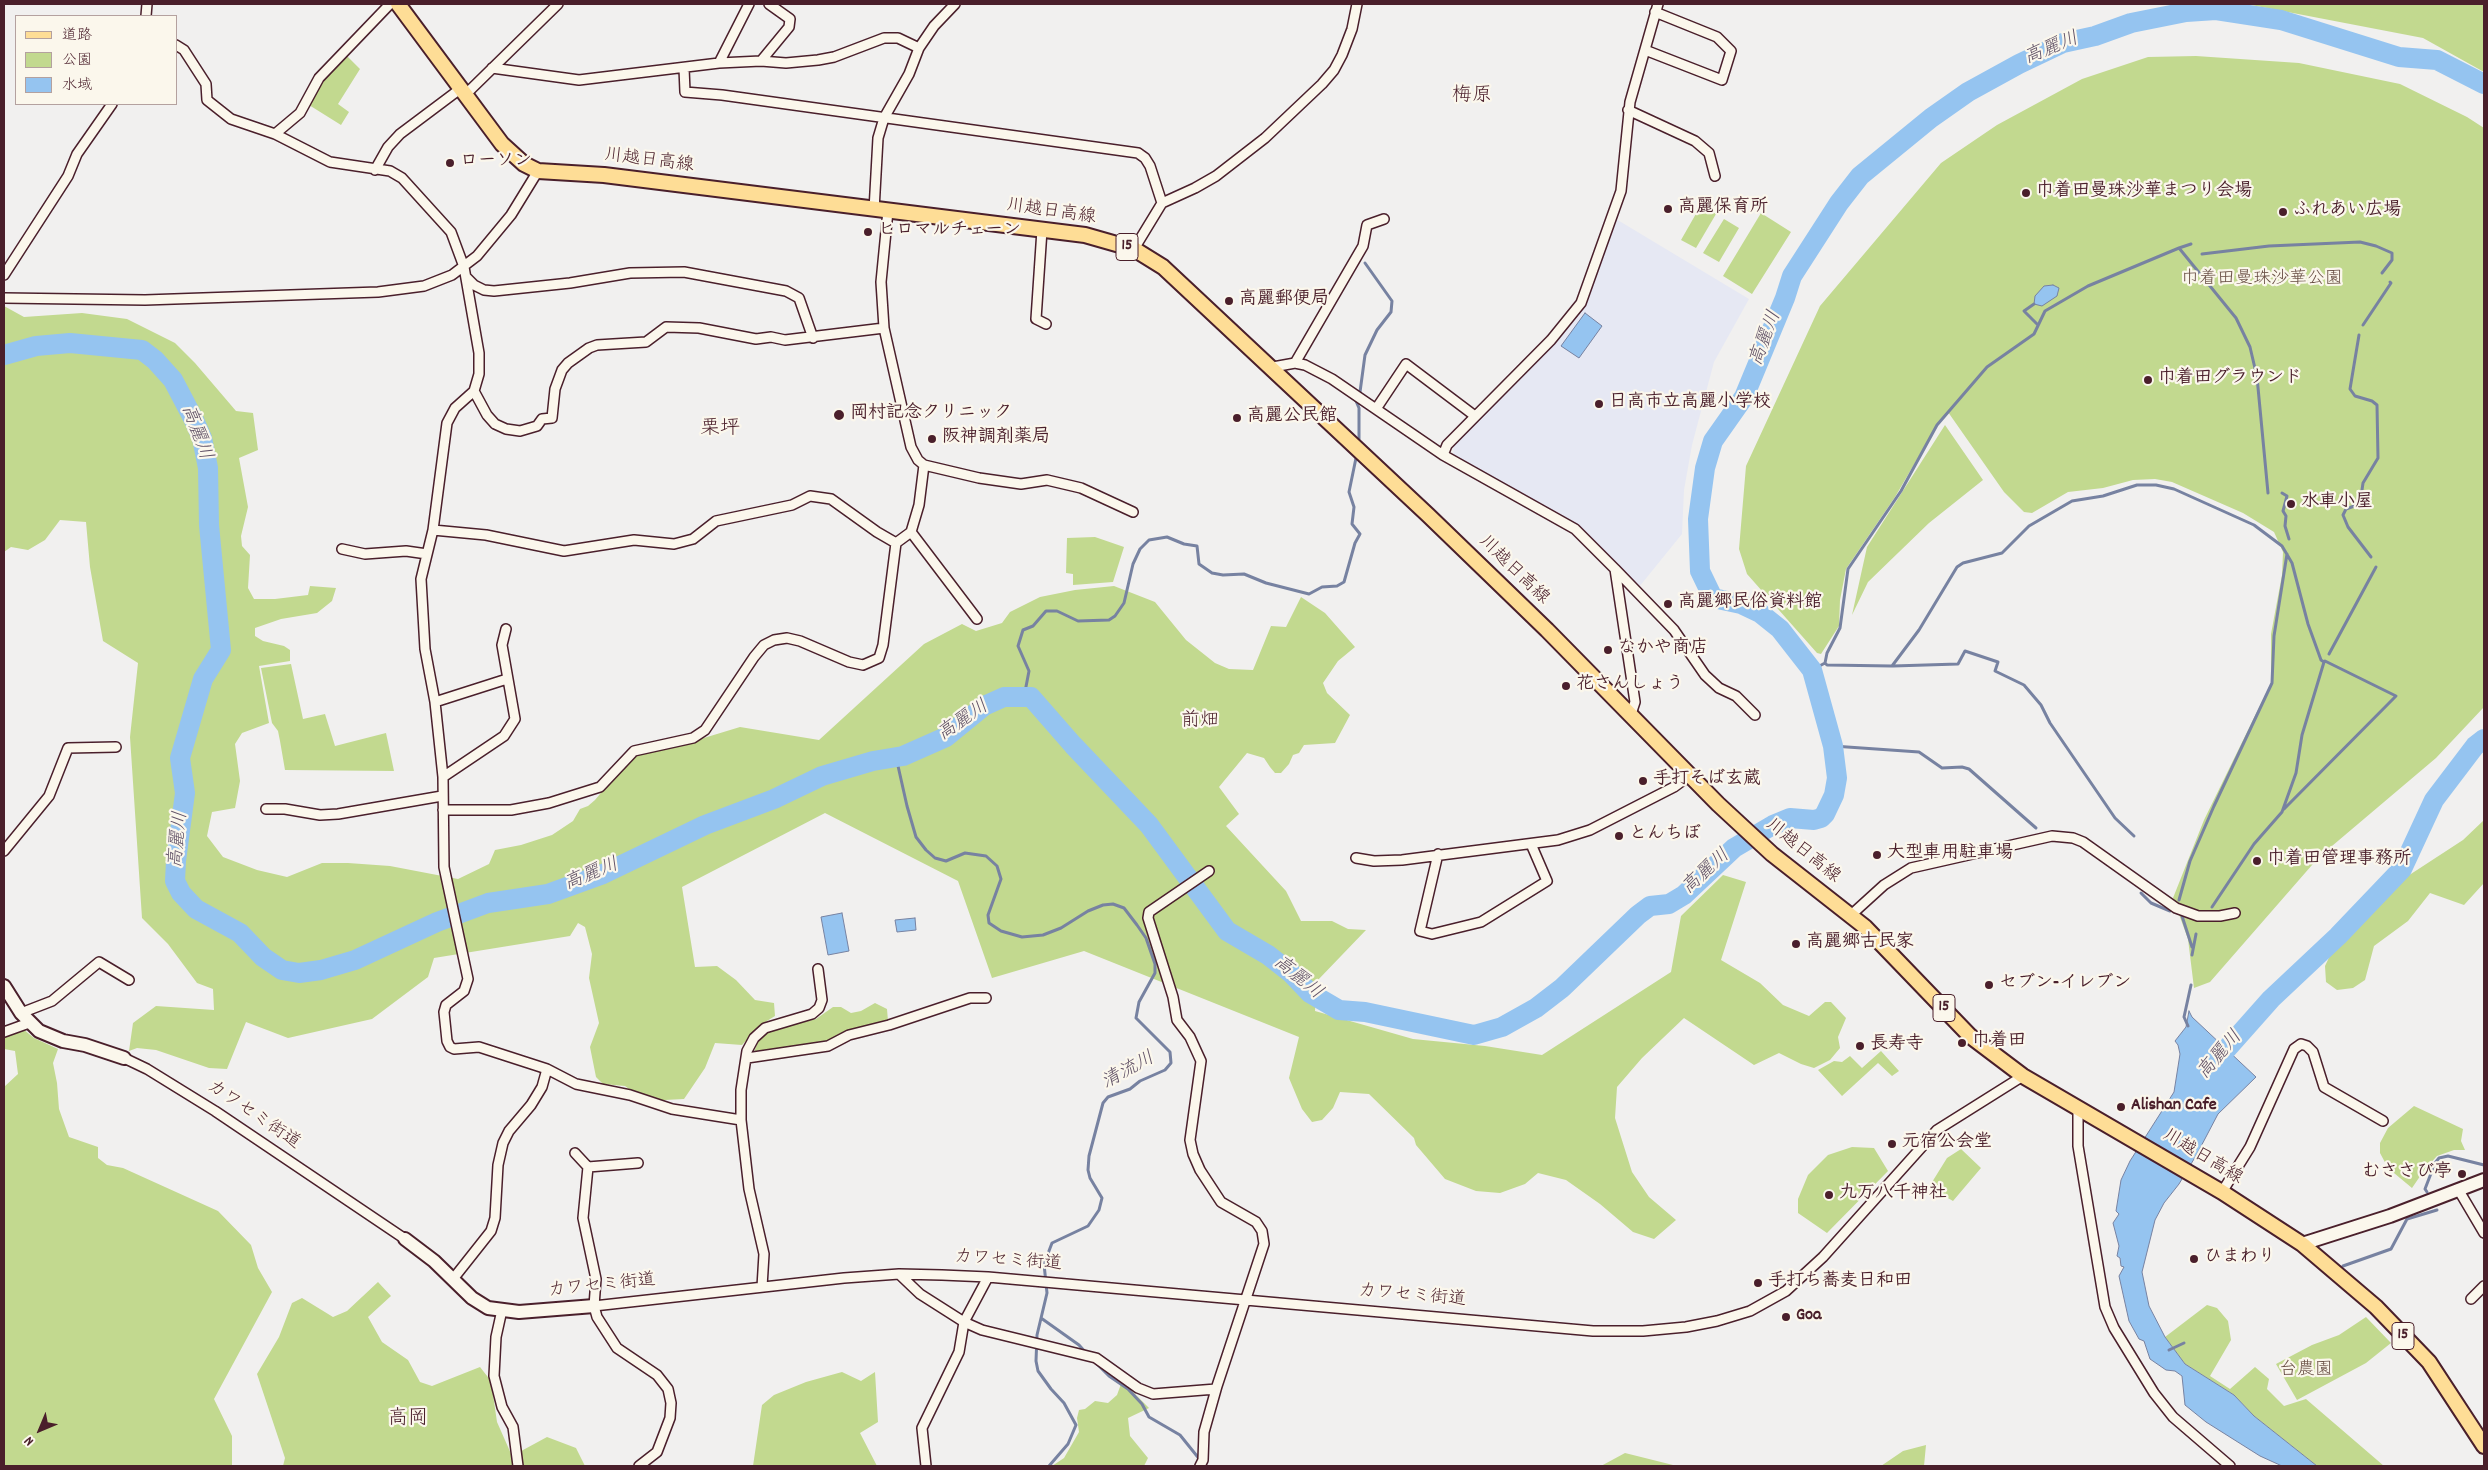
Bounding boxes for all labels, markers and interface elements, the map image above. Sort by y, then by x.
legend [15,15,178,105]
text: 道路 [62,25,92,47]
water label: 高麗川 [2021,29,2083,71]
text: 公園 [62,50,92,72]
text: 水域 [62,75,92,97]
district label: 梅原 [1452,85,1492,109]
street label: 川越日高線 [603,146,695,178]
place label: ローソン [460,152,532,174]
marker: ローソン [444,157,456,169]
place label: 巾着田曼珠沙華まつり会場 [2036,182,2252,204]
marker: 巾着田曼珠沙華まつり会場 [2020,187,2032,199]
street label: 川越日高線 [1005,196,1097,230]
place label: 高麗保育所 [1678,198,1768,220]
place label: ふれあい広場 [2293,201,2401,223]
marker: 高麗保育所 [1662,203,1674,215]
marker: ふれあい広場 [2277,206,2289,218]
place label: ヒロマルチェーン [878,221,1021,243]
marker: ヒロマルチェーン [862,226,874,238]
road number: 15 [1116,233,1138,260]
park label: 巾着田曼珠沙華公園 [2181,270,2343,292]
place label: 高麗郵便局 [1239,290,1329,312]
marker: 高麗郵便局 [1223,295,1235,307]
water label: 高麗川 [1746,308,1788,370]
place label: 巾着田グラウンド [2158,369,2302,391]
marker: 巾着田グラウンド [2142,374,2154,386]
place label: 日高市立高麗小学校 [1609,393,1771,415]
marker: 日高市立高麗小学校 [1593,398,1605,410]
water label: 高麗川 [175,402,215,464]
place label: 岡村記念クリニック [850,404,1012,426]
place label: 高麗公民館 [1247,407,1337,429]
marker: 岡村記念クリニック [832,408,846,422]
marker: 高麗公民館 [1231,412,1243,424]
district label: 栗坪 [700,418,740,442]
place label: 阪神調剤薬局 [942,428,1050,450]
marker: 阪神調剤薬局 [926,433,938,445]
place label: 水車小屋 [2301,493,2373,515]
marker: 水車小屋 [2285,498,2297,510]
street label: 川越日高線 [1473,532,1553,610]
place label: 高麗郷民俗資料館 [1678,593,1822,615]
marker: 高麗郷民俗資料館 [1662,598,1674,610]
place label: なかや商店 [1618,639,1708,661]
marker: なかや商店 [1602,644,1614,656]
place label: 花さんしょう [1576,675,1684,697]
marker: 花さんしょう [1560,680,1572,692]
water label: 高麗川 [934,697,994,747]
district label: 前畑 [1181,711,1219,733]
place label: 手打そば玄蔵 [1653,770,1761,792]
marker: 手打そば玄蔵 [1637,775,1649,787]
water label: 高麗川 [166,810,194,870]
street label: 川越日高線 [1760,815,1844,889]
place label: とんちぼ [1629,825,1701,847]
marker: とんちぼ [1613,830,1625,842]
place label: 大型車用駐車場 [1887,844,2013,866]
water label: 高麗川 [1678,845,1736,901]
marker: 大型車用駐車場 [1871,849,1883,861]
place label: 巾着田管理事務所 [2267,850,2411,872]
water label: 高麗川 [561,855,623,897]
marker: 巾着田管理事務所 [2251,855,2263,867]
place label: 高麗郷古民家 [1806,933,1914,955]
marker: 高麗郷古民家 [1790,938,1802,950]
water label: 高麗川 [1268,952,1326,1006]
place label: セブン-イレブン [1999,974,2131,996]
marker: セブン-イレブン [1983,979,1995,991]
road number: 15 [1933,994,1955,1021]
water label: 高麗川 [2194,1027,2248,1085]
place label: 巾着田 [1972,1032,2026,1054]
place label: 長寿寺 [1870,1035,1924,1057]
marker: 巾着田 [1956,1037,1968,1049]
marker: 長寿寺 [1854,1040,1866,1052]
water label: 清流川 [1099,1048,1159,1096]
street label: カワセミ街道 [202,1077,304,1155]
place label: Alishan Cafe [2131,1096,2217,1118]
marker: Alishan Cafe [2115,1101,2127,1113]
street label: 川越日高線 [2158,1126,2246,1190]
place label: 元宿公会堂 [1902,1133,1992,1155]
marker: 元宿公会堂 [1886,1138,1898,1150]
place label: むささび亭 [2362,1163,2452,1185]
marker: むささび亭 [2456,1168,2468,1180]
place label: 九万八千神社 [1839,1184,1947,1206]
marker: 九万八千神社 [1823,1189,1835,1201]
street label: カワセミ街道 [953,1247,1063,1277]
place label: ひまわり [2204,1248,2276,1270]
marker: ひまわり [2188,1253,2200,1265]
street label: カワセミ街道 [547,1271,657,1303]
place label: 手打ち蕎麦日和田 [1768,1272,1912,1294]
marker: 手打ち蕎麦日和田 [1752,1277,1764,1289]
street label: カワセミ街道 [1357,1282,1467,1312]
place label: Goa [1796,1306,1822,1328]
marker: Goa [1780,1311,1792,1323]
road number: 15 [2392,1322,2414,1350]
park label: 台農園 [2279,1361,2333,1383]
north arrow [15,1405,65,1455]
district label: 高岡 [388,1408,428,1432]
text: N [20,1431,39,1450]

